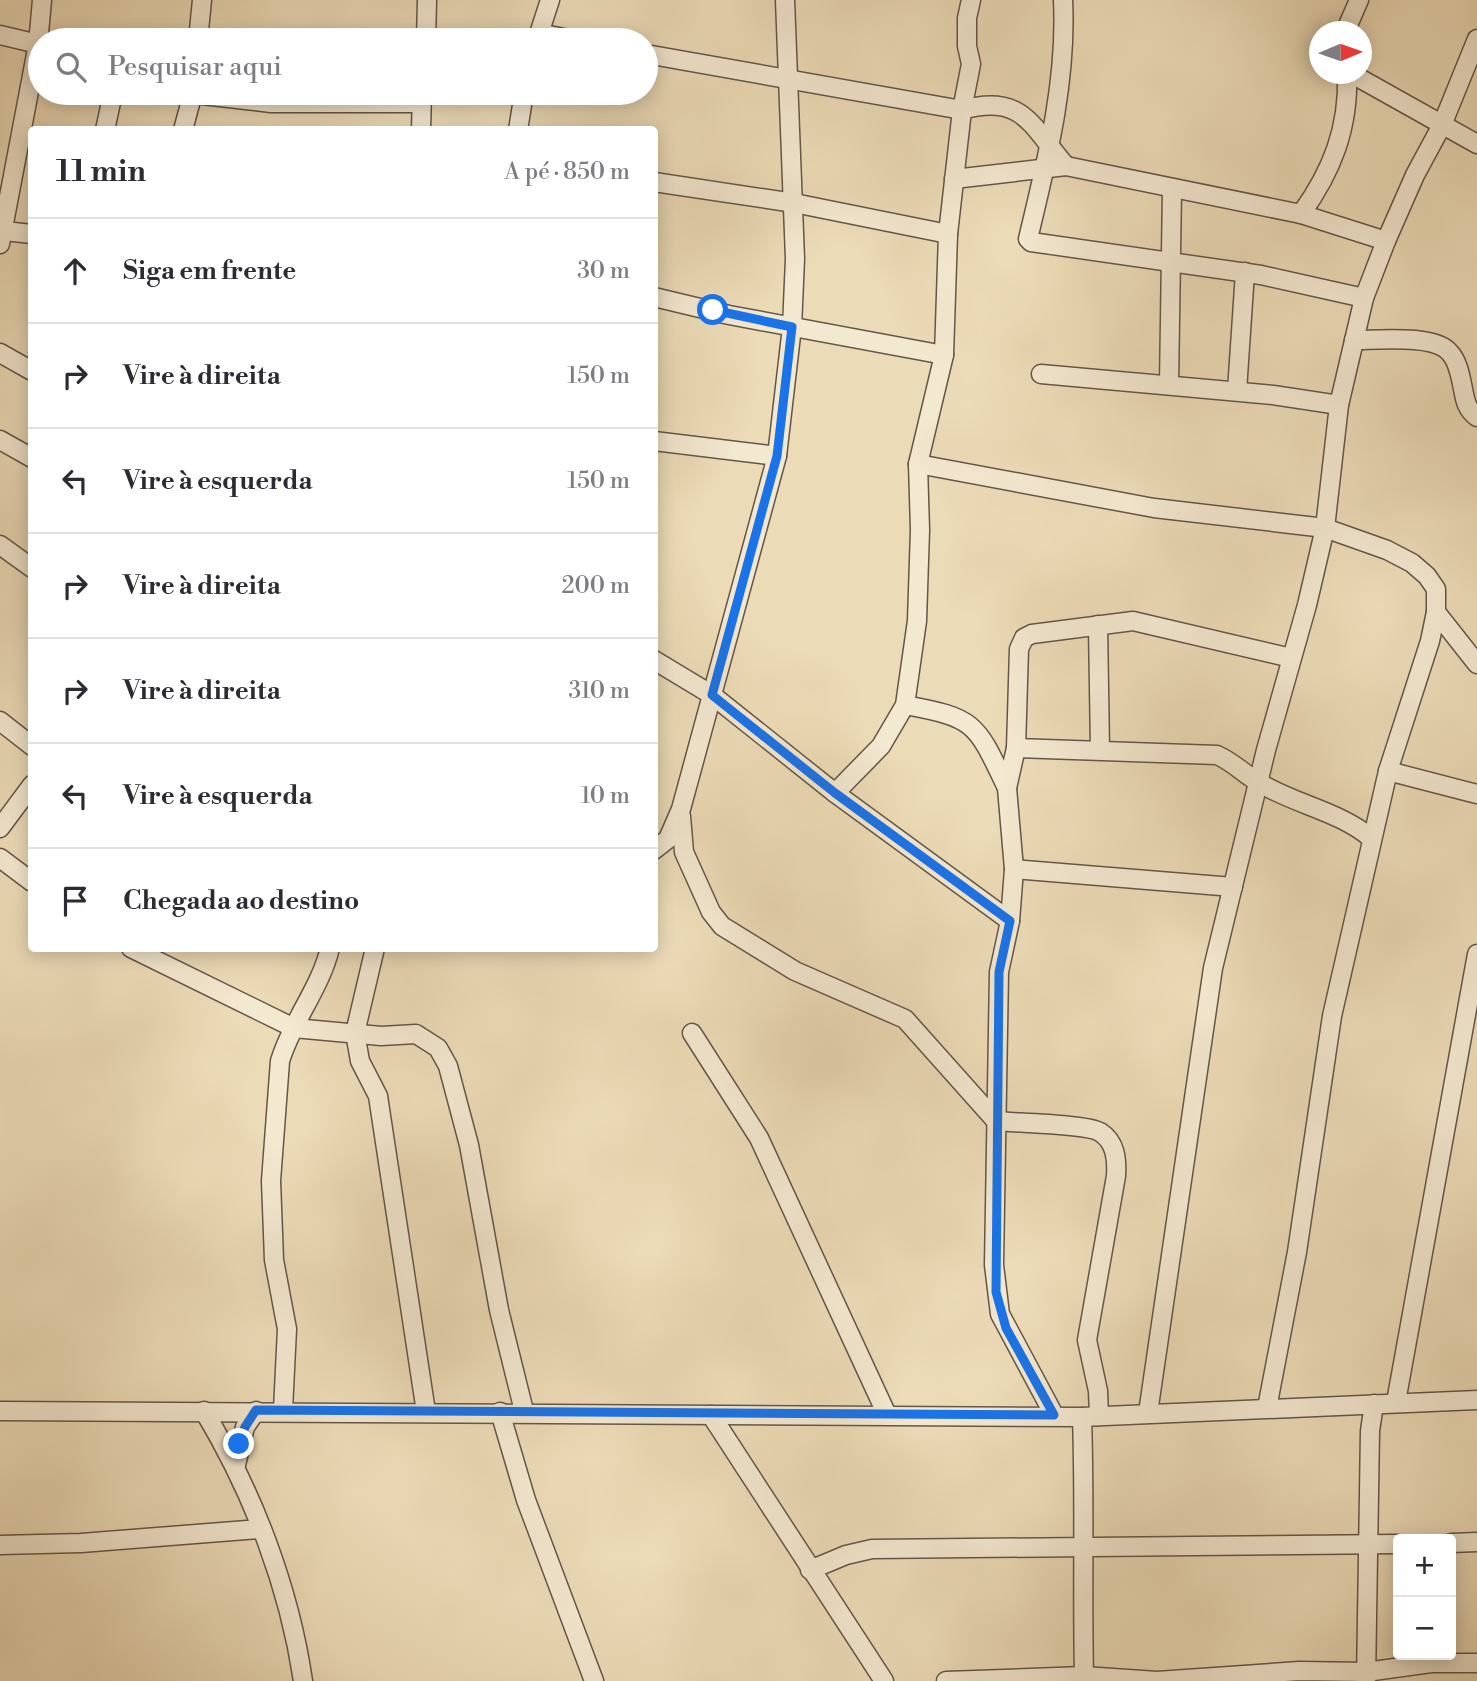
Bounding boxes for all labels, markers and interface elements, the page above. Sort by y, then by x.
north arrow [1309,21,1372,84]
search box [28,28,658,105]
icon: search [52,48,90,86]
text: Pesquisar aqui [108,51,282,83]
text: 11 min [56,153,146,191]
text: A pé · 850 m [504,158,630,186]
icon: ahead [56,252,94,290]
text: Siga em frente [123,255,296,287]
text: 30 m [577,257,630,285]
route start [697,294,728,325]
icon: right [56,357,94,395]
text: Vire à direita [123,360,281,392]
text: 150 m [567,362,630,390]
icon: left [56,462,94,500]
text: Vire à esquerda [123,465,313,497]
text: 150 m [567,467,630,495]
icon: right [56,567,94,605]
text: Vire à direita [123,570,281,602]
text: 200 m [562,572,630,600]
icon: right [56,672,94,710]
text: Vire à direita [123,675,281,707]
text: 310 m [569,677,630,705]
icon: left [56,777,94,815]
text: Vire à esquerda [123,780,313,812]
text: 10 m [581,782,630,810]
icon: arrive [56,882,94,920]
text: Chegada ao destino [123,885,359,917]
route end [223,1428,254,1459]
map controls [1393,1534,1456,1660]
button: + [1393,1534,1456,1597]
button: − [1393,1597,1456,1660]

